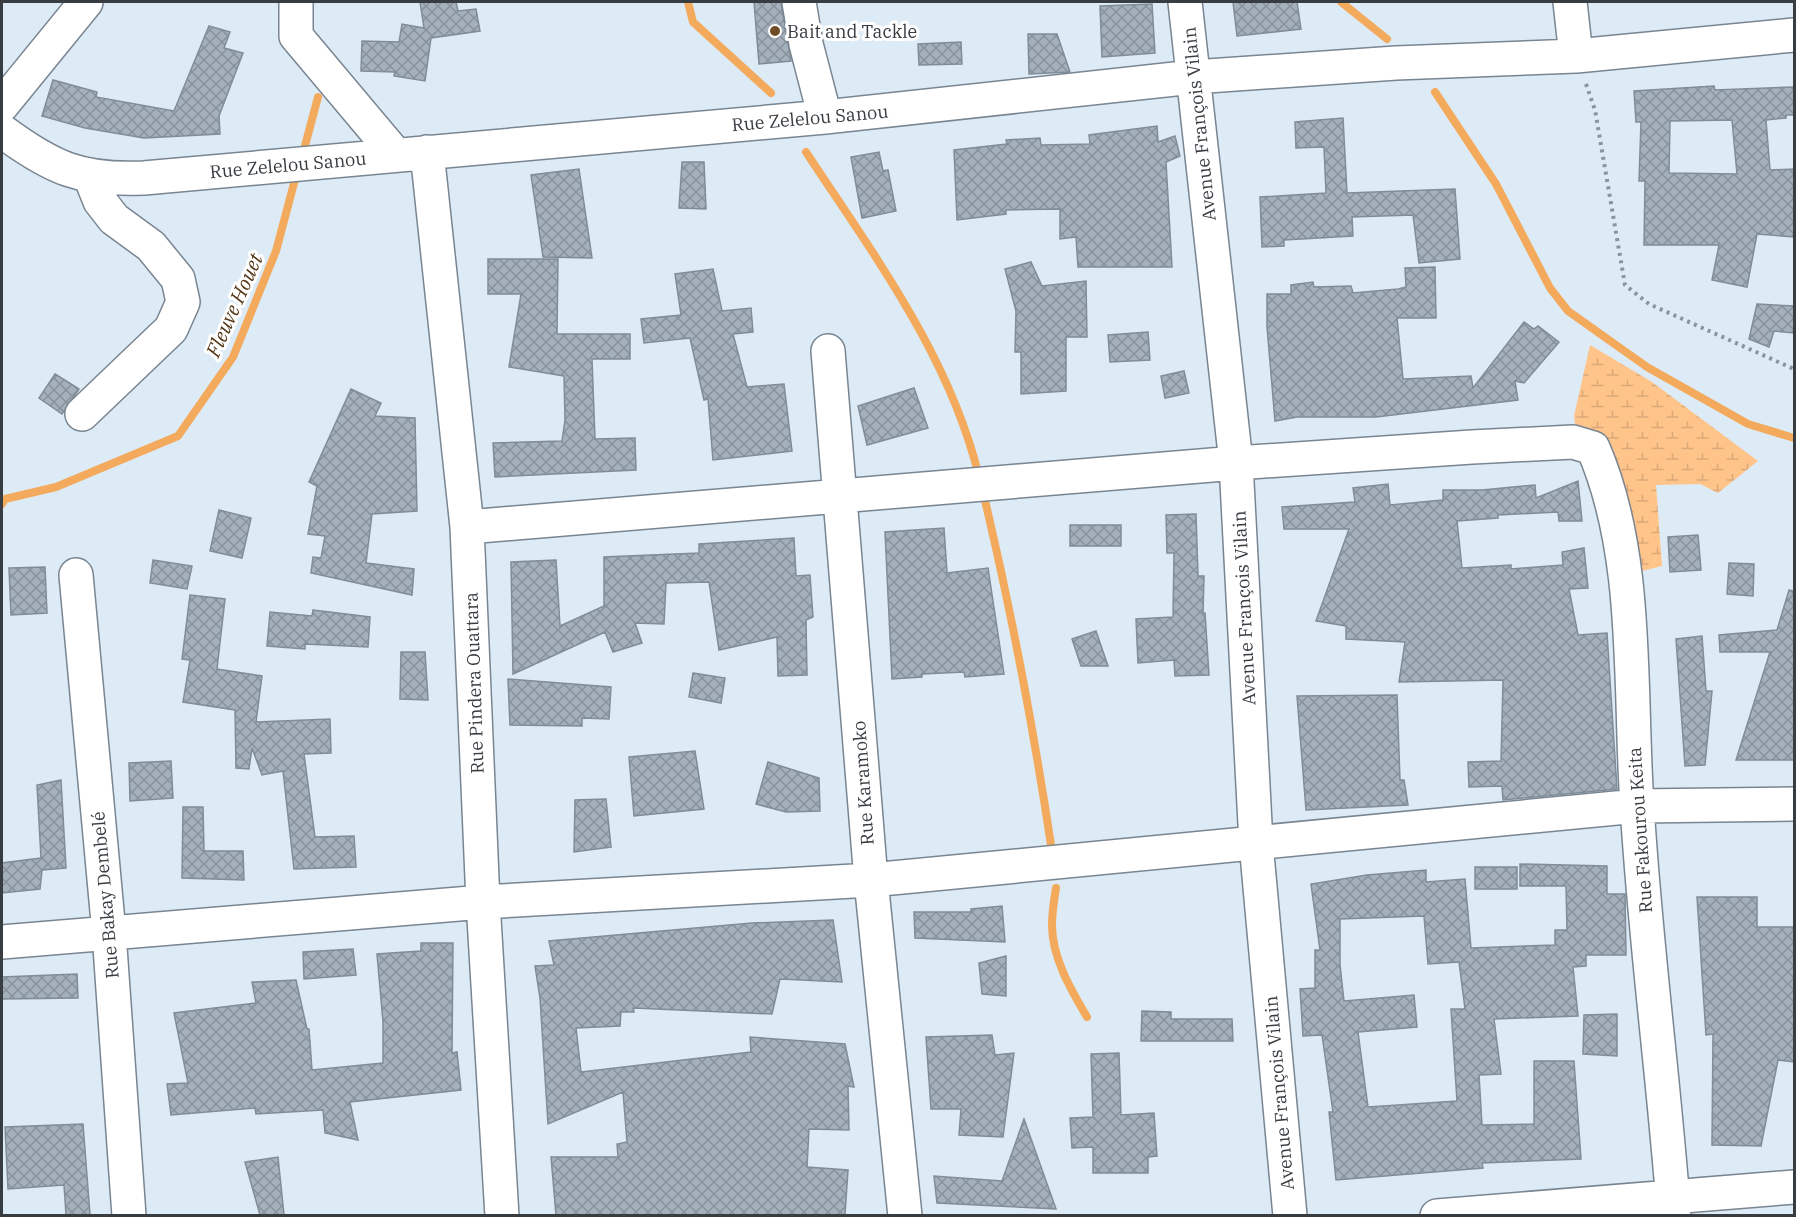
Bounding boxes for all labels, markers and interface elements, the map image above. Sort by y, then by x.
place label: Bait and Tackle [787,20,917,43]
marker: Bait and Tackle [768,24,782,38]
street label: Avenue François Vilain [1177,26,1221,222]
street label: Rue Zelelou Sanou [731,100,889,136]
street label: Rue Zelelou Sanou [209,147,367,183]
water label: Fleuve Houet [199,248,269,362]
street label: Avenue François Vilain [1227,510,1261,706]
street label: Rue Pindera Ouattara [459,592,489,774]
street label: Rue Karamoko [847,720,879,846]
street label: Rue Fakourou Keita [1623,746,1657,914]
street label: Rue Bakay Dembelé [86,810,124,980]
street label: Avenue François Vilain [1259,995,1299,1191]

